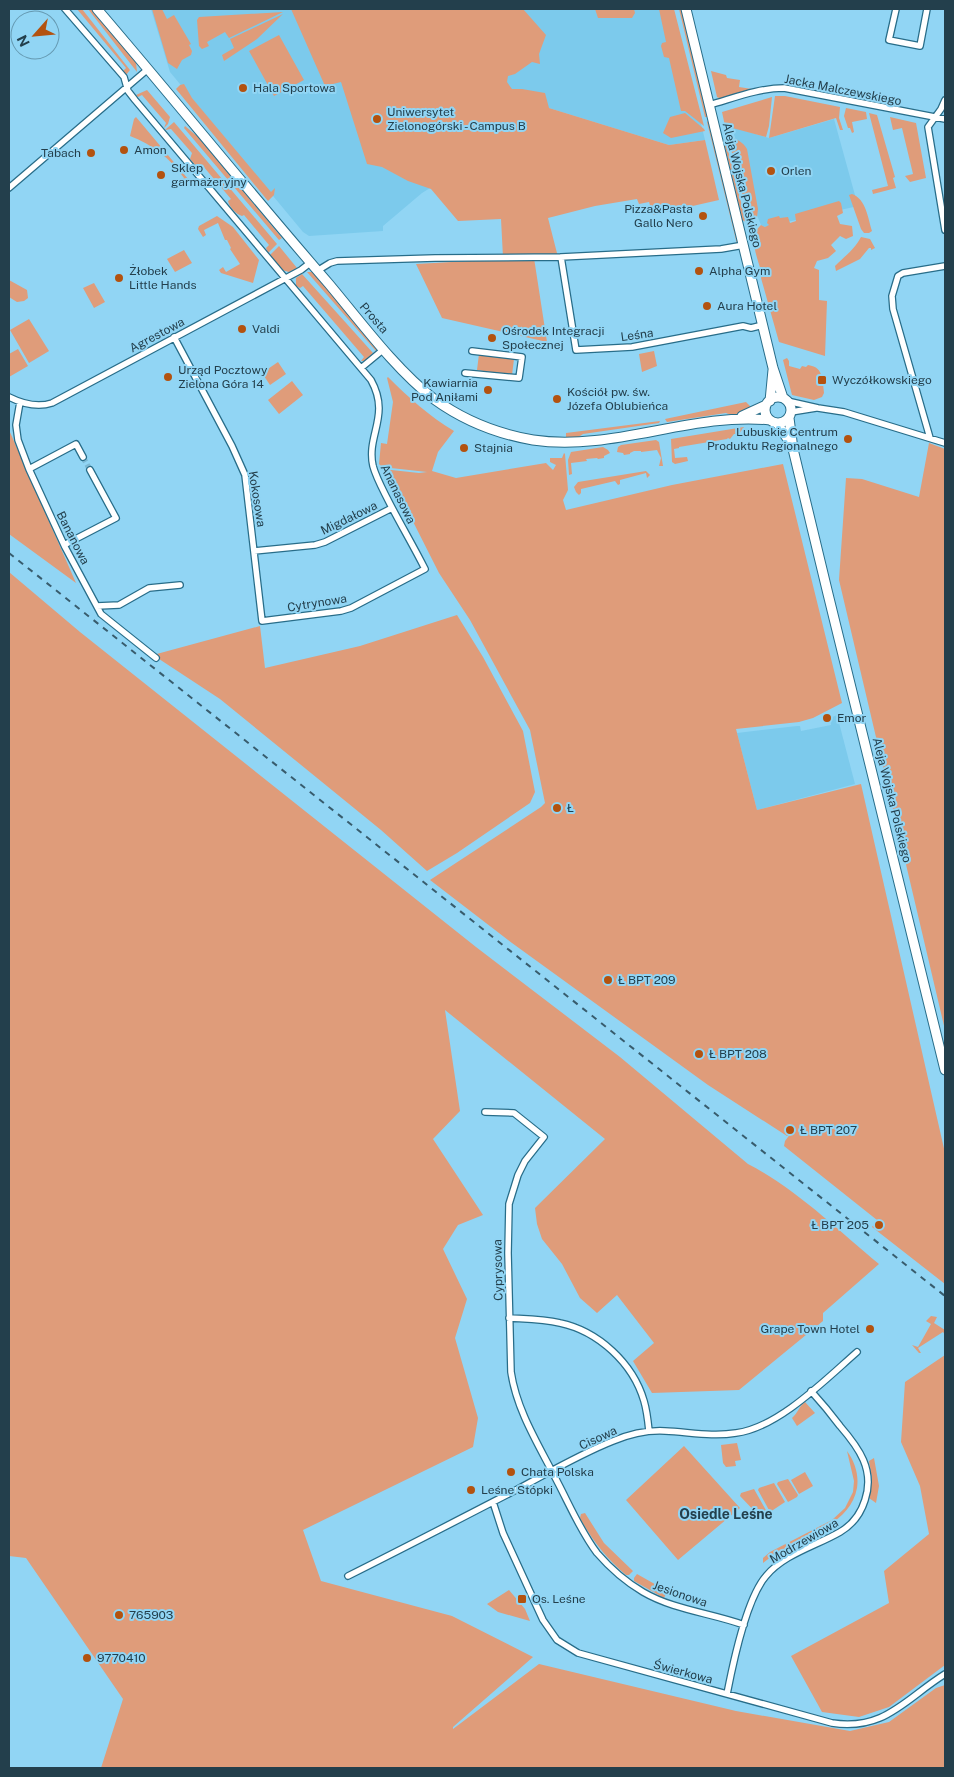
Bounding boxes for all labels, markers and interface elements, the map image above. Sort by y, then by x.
north arrow [10,10,60,60]
text: N [14,32,33,49]
street label: Jacka Malczewskiego [783,72,903,108]
place label: Hala Sportowa [253,81,335,95]
marker: Hala Sportowa [237,82,249,94]
place label: Uniwersytet Zielonogórski - Campus B [387,105,526,133]
marker: Uniwersytet Zielonogórski - Campus B [371,113,383,125]
street label: Aleja Wojska Polskiego [720,121,764,249]
place label: Amon [134,143,167,157]
marker: Amon [118,144,130,156]
place label: Tabach [41,146,81,160]
marker: Tabach [85,147,97,159]
place label: Sklep garmażeryjny [171,161,247,189]
place label: Orlen [781,164,812,178]
marker: Orlen [765,165,777,177]
marker: Sklep garmażeryjny [155,169,167,181]
place label: Pizza&Pasta Gallo Nero [624,202,693,230]
marker: Pizza&Pasta Gallo Nero [697,210,709,222]
place label: Żłobek Little Hands [129,264,197,292]
place label: Alpha Gym [709,264,770,278]
marker: Alpha Gym [693,265,705,277]
marker: Żłobek Little Hands [113,272,125,284]
place label: Aura Hotel [717,299,777,313]
street label: Prosta [357,300,391,336]
marker: Aura Hotel [701,300,713,312]
street label: Agrestowa [127,315,187,355]
place label: Valdi [252,322,280,336]
marker: Valdi [236,323,248,335]
place label: Ośrodek Integracji Społecznej [502,324,604,352]
street label: Leśna [620,326,654,344]
marker: Ośrodek Integracji Społecznej [486,332,498,344]
place label: Urząd Pocztowy Zielona Góra 14 [178,363,268,391]
marker: Urząd Pocztowy Zielona Góra 14 [162,371,174,383]
place label: Wyczółkowskiego [832,373,932,387]
marker: Wyczółkowskiego [816,374,828,386]
place label: Kawiarnia Pod Aniłami [411,376,478,404]
marker: Kawiarnia Pod Aniłami [482,384,494,396]
place label: Kościół pw. św. Józefa Oblubieńca [567,385,668,413]
marker: Kościół pw. św. Józefa Oblubieńca [551,393,563,405]
place label: Lubuskie Centrum Produktu Regionalnego [707,425,838,453]
marker: Lubuskie Centrum Produktu Regionalnego [842,433,854,445]
place label: Stajnia [474,441,513,455]
marker: Stajnia [458,442,470,454]
street label: Ananasowa [378,462,418,526]
street label: Kokosowa [246,470,268,528]
street label: Migdałowa [318,498,380,538]
street label: Bananowa [54,509,92,567]
street label: Cytrynowa [286,591,348,615]
place label: Emor [837,711,866,725]
marker: Emor [821,712,833,724]
street label: Aleja Wojska Polskiego [870,736,914,864]
place label: Ł [567,801,574,815]
marker: Ł [551,802,563,814]
place label: Ł BPT 209 [618,973,676,987]
marker: Ł BPT 209 [602,974,614,986]
place label: Ł BPT 208 [709,1047,767,1061]
marker: Ł BPT 208 [693,1048,705,1060]
place label: Ł BPT 207 [800,1123,857,1137]
marker: Ł BPT 207 [784,1124,796,1136]
place label: Ł BPT 205 [811,1218,869,1232]
marker: Ł BPT 205 [873,1219,885,1231]
street label: Cyprysowa [490,1239,506,1301]
place label: Grape Town Hotel [761,1322,860,1336]
marker: Grape Town Hotel [864,1323,876,1335]
street label: Cisowa [577,1423,619,1453]
place label: Chata Polska [521,1465,594,1479]
marker: Chata Polska [505,1466,517,1478]
place label: Leśne Stópki [481,1483,553,1497]
marker: Leśne Stópki [465,1484,477,1496]
district label: Osiedle Leśne [679,1506,773,1522]
street label: Modrzewiowa [767,1516,841,1566]
street label: Jesionowa [651,1578,709,1610]
place label: Os. Leśne [532,1592,586,1606]
marker: Os. Leśne [516,1593,528,1605]
place label: 765903 [129,1608,173,1622]
marker: 765903 [113,1609,125,1621]
place label: 9770410 [97,1651,146,1665]
marker: 9770410 [81,1652,93,1664]
street label: Świerkowa [652,1657,714,1687]

